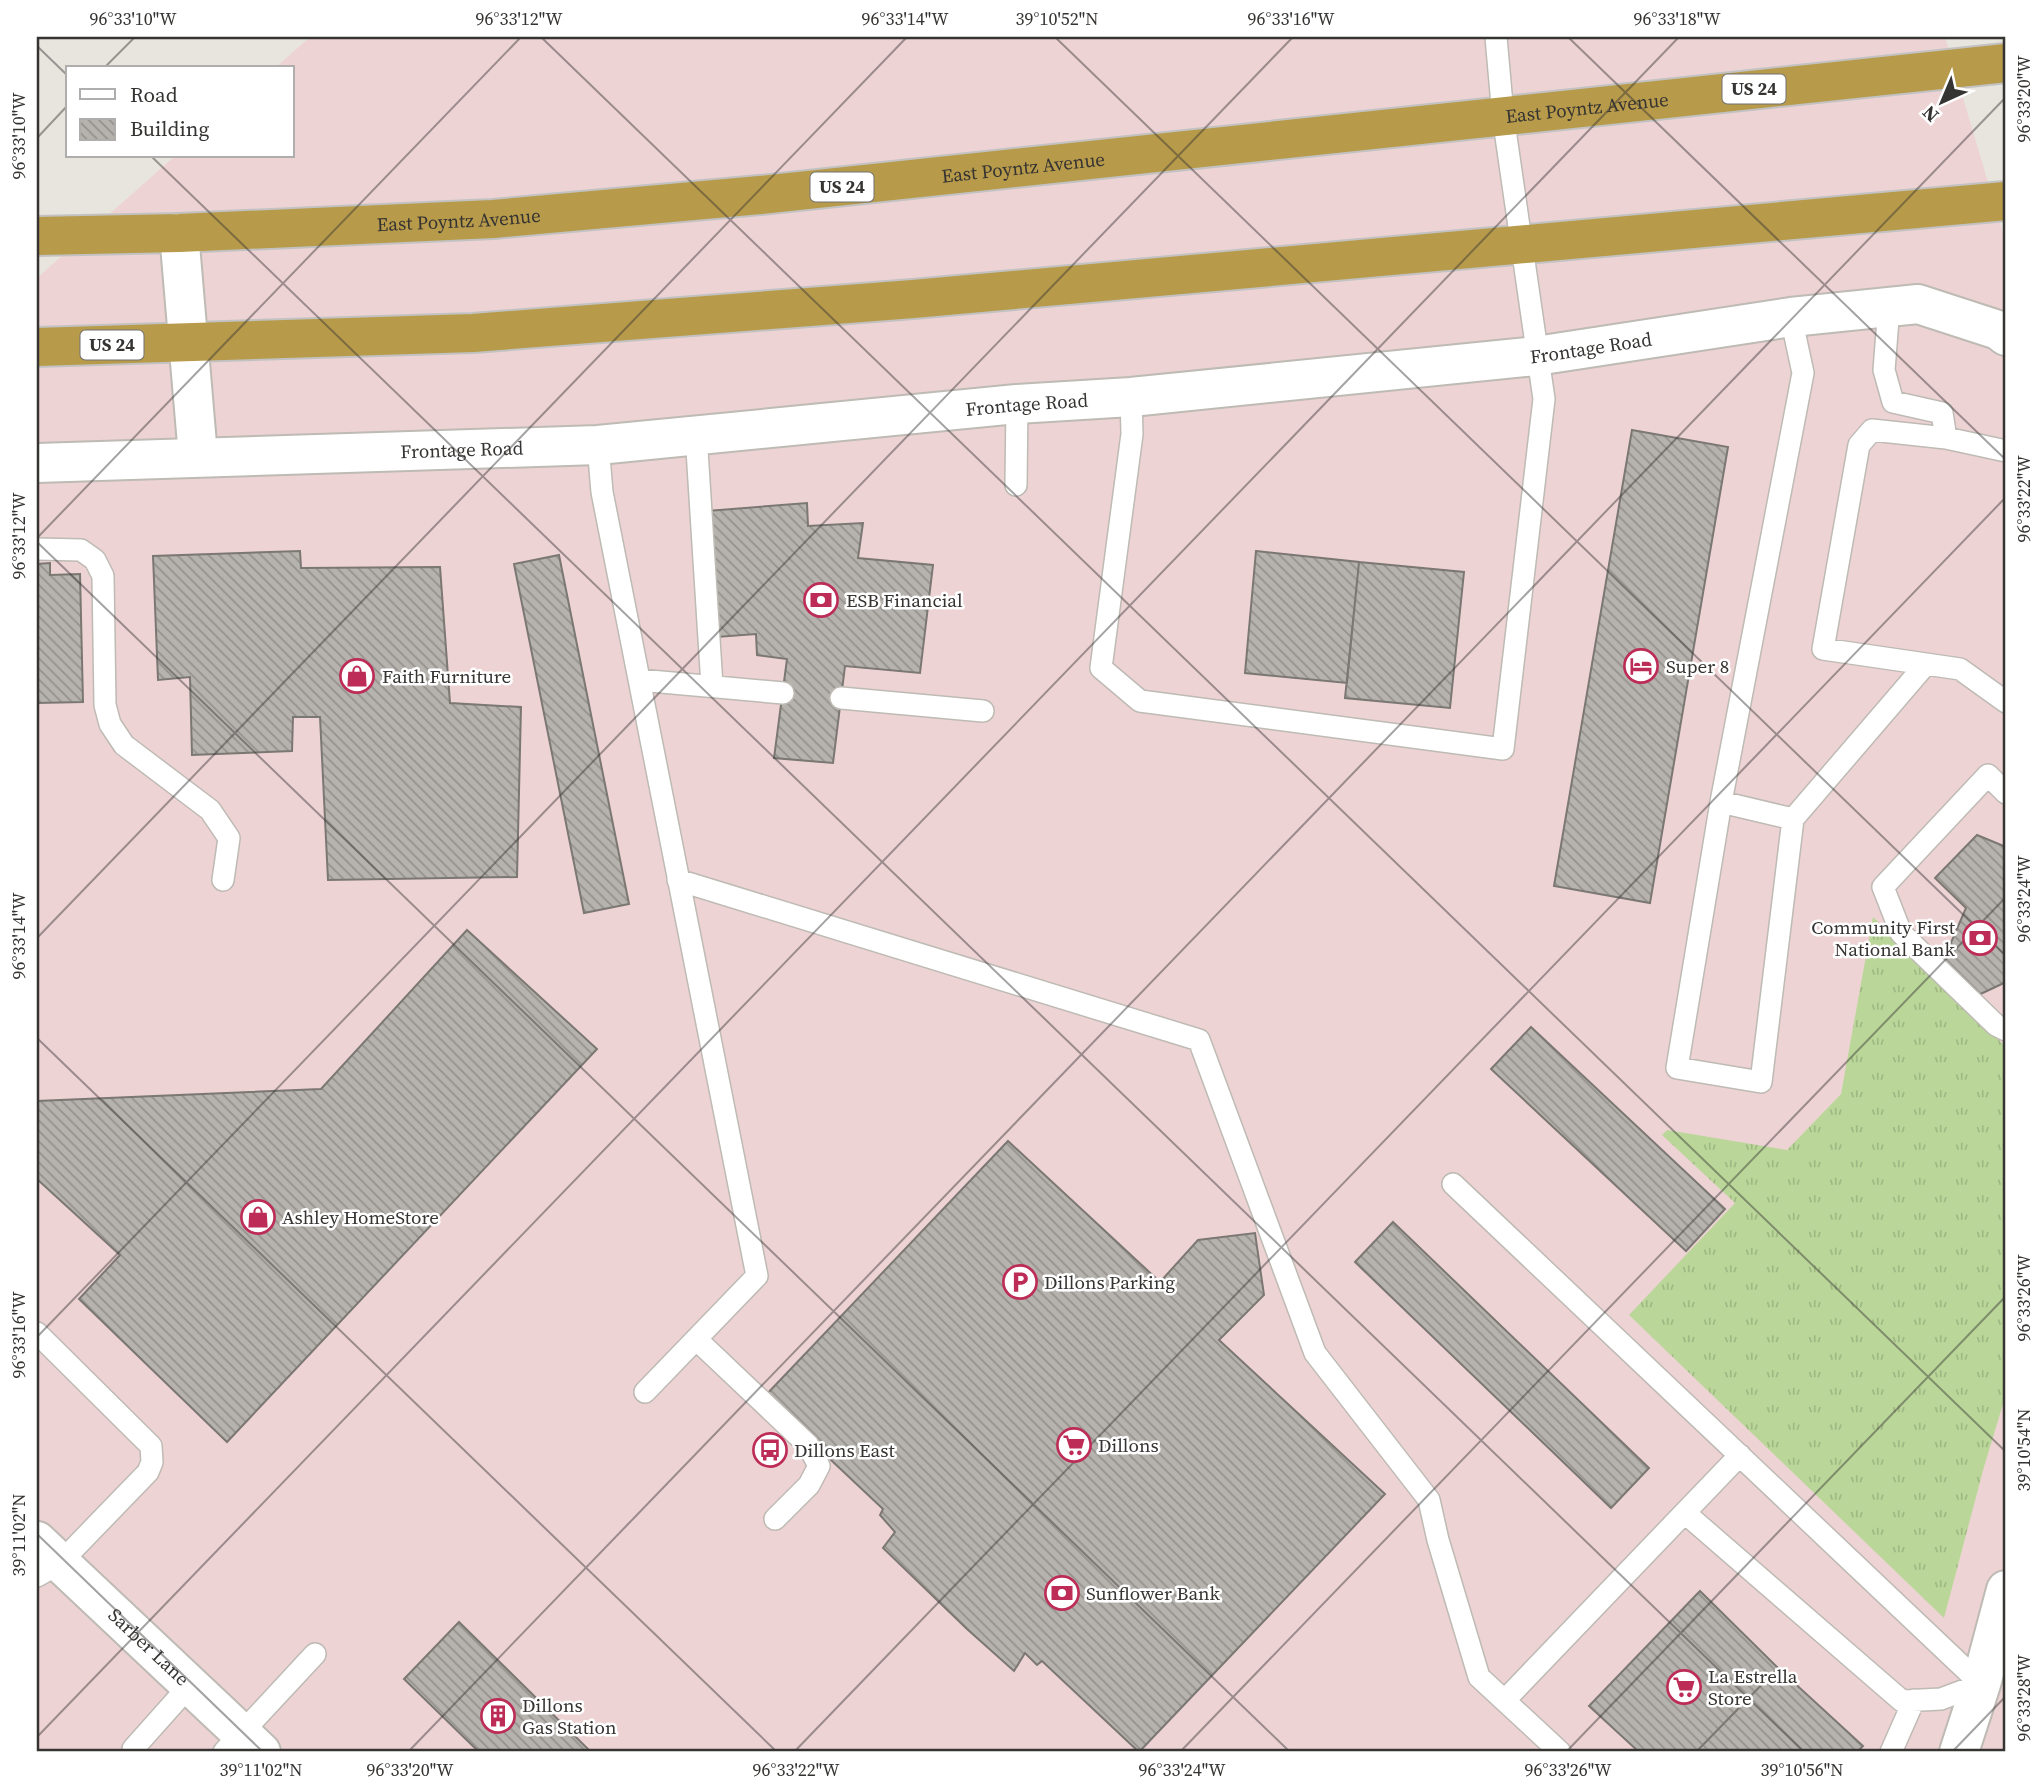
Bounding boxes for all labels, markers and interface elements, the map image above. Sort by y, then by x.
text: 96°33'10"W [90,6,177,31]
text: 96°33'12"W [476,6,563,31]
text: 96°33'14"W [862,6,949,31]
text: 39°10'52"N [1016,6,1098,31]
text: 96°33'16"W [1248,6,1335,31]
text: 96°33'18"W [1634,6,1721,31]
text: 96°33'20"W [2011,55,2036,142]
legend [66,66,294,158]
north arrow [1906,66,1976,136]
road number: US 24 [1722,74,1786,104]
text: Road [130,80,178,109]
street label: East Poyntz Avenue [1504,86,1670,129]
text: 96°33'10"W [6,92,31,179]
text: N [1916,100,1944,128]
text: Building [130,114,209,143]
street label: East Poyntz Avenue [940,146,1106,189]
road number: US 24 [810,172,874,202]
street label: East Poyntz Avenue [376,202,542,237]
street label: Frontage Road [1529,325,1654,370]
road number: US 24 [80,330,144,360]
street label: Frontage Road [964,387,1089,422]
street label: Frontage Road [400,434,524,464]
text: 96°33'22"W [2011,455,2036,542]
text: 96°33'12"W [6,492,31,579]
bank icon: ESB Financial [802,581,840,619]
place label: ESB Financial [846,587,963,613]
hotel icon: Super 8 [1622,647,1660,685]
place label: Super 8 [1666,653,1729,679]
shop icon: Faith Furniture [338,657,376,695]
place label: Faith Furniture [382,663,511,689]
text: 96°33'24"W [2011,855,2036,942]
text: 96°33'14"W [6,892,31,979]
place label: Community First National Bank [1811,914,1956,962]
bank icon: Community First National Bank [1961,919,1999,957]
shop icon: Ashley HomeStore [239,1198,277,1236]
place label: Ashley HomeStore [282,1204,439,1230]
text: 96°33'26"W [2011,1254,2036,1341]
parking icon: Dillons Parking [1001,1263,1039,1301]
place label: Dillons Parking [1044,1269,1175,1295]
text: 96°33'16"W [6,1291,31,1378]
text: 39°10'54"N [2011,1409,2036,1491]
supermarket icon: Dillons [1055,1426,1093,1464]
bus stop icon: Dillons East [751,1431,789,1469]
place label: Dillons [1098,1432,1159,1458]
place label: Dillons East [794,1437,895,1463]
text: 39°11'02"N [6,1494,31,1576]
bank icon: Sunflower Bank [1043,1574,1081,1612]
place label: Sunflower Bank [1086,1580,1221,1606]
street label: Sarber Lane [103,1602,195,1691]
text: 96°33'28"W [2011,1654,2036,1741]
place label: La Estrella Store [1708,1663,1798,1711]
supermarket icon: La Estrella Store [1665,1668,1703,1706]
place label: Dillons Gas Station [522,1692,616,1740]
building icon: Dillons Gas Station [479,1697,517,1735]
text: 39°11'02"N [220,1757,302,1782]
text: 96°33'20"W [367,1757,454,1782]
text: 96°33'22"W [753,1757,840,1782]
text: 96°33'24"W [1139,1757,1226,1782]
text: 96°33'26"W [1525,1757,1612,1782]
text: 39°10'56"N [1761,1757,1843,1782]

